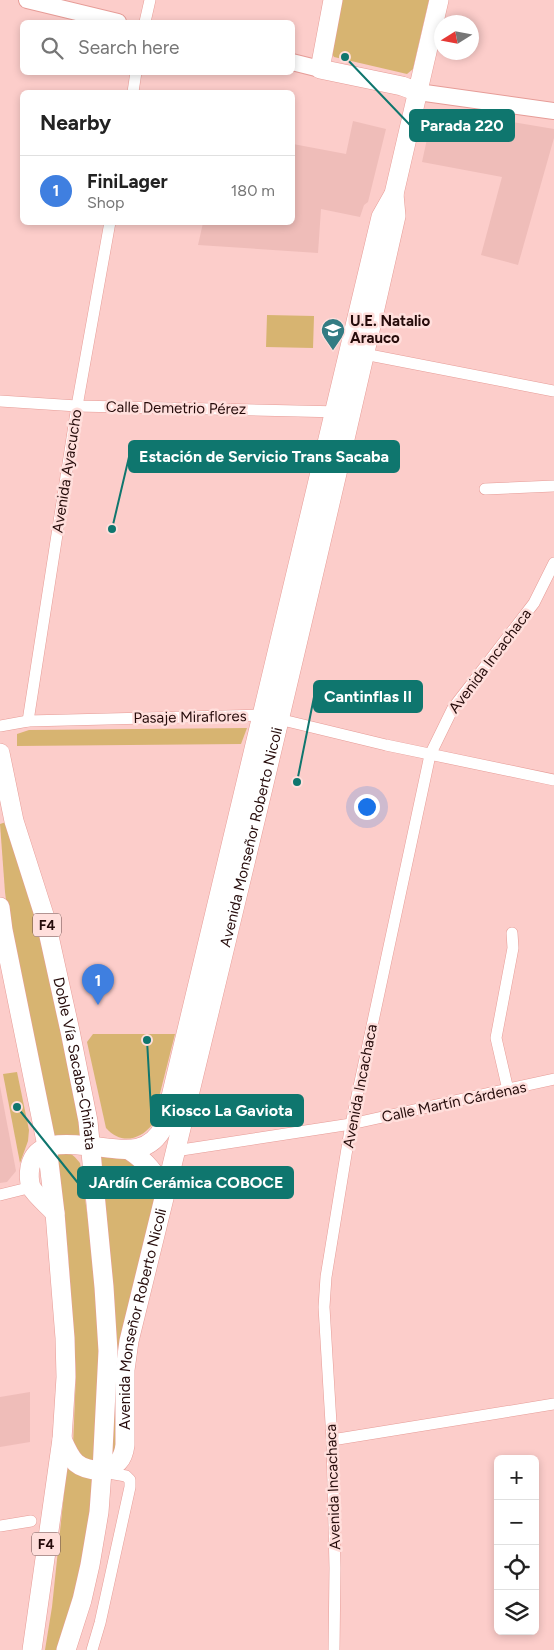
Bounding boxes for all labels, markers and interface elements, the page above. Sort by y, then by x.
north arrow [434,15,479,60]
search box [20,20,295,75]
icon: search [38,34,66,62]
text: Search here [78,36,180,59]
text: Nearby [40,110,111,135]
callout: Parada 220 [410,110,514,141]
text: Parada 220 [420,116,504,135]
text: FiniLager [87,170,168,193]
text: 1 [53,181,59,200]
text: 180 m [231,181,275,200]
text: Shop [87,193,125,212]
place label: U.E. Natalio Arauco [350,312,431,347]
school or university icon: U.E. Natalio Arauco [320,317,346,351]
street label: Calle Demetrio Pérez [106,398,246,418]
street label: Avenida Ayacucho [48,408,86,534]
callout: Estación de Servicio Trans Sacaba [129,441,399,472]
text: Estación de Servicio Trans Sacaba [139,447,389,466]
street label: Avenida Incachaca [445,605,535,717]
callout: Cantinflas II [314,681,422,712]
text: Cantinflas II [324,687,412,706]
street label: Pasaje Miraflores [133,707,247,727]
street label: Avenida Monseñor Roberto Nicoli [216,725,286,949]
your location [354,794,380,820]
road number: F4 [33,914,61,936]
pin: 1 [82,964,114,1005]
street label: Doble Vía Sacaba-Chiñata [49,975,100,1151]
street label: Avenida Incachaca [339,1022,381,1150]
street label: Calle Martín Cárdenas [380,1078,528,1126]
callout: Kiosco La Gaviota [151,1095,303,1126]
text: Kiosco La Gaviota [161,1101,293,1120]
callout: JArdín Cerámica COBOCE [78,1167,293,1198]
text: JArdín Cerámica COBOCE [89,1173,283,1192]
street label: Avenida Monseñor Roberto Nicoli [116,1206,170,1430]
street label: Avenida Incachaca [322,1424,344,1550]
map controls [494,1455,539,1635]
button: + [494,1455,539,1500]
button: − [494,1500,539,1545]
road number: F4 [32,1532,60,1556]
button: locate [494,1545,539,1590]
button: layers [494,1590,539,1635]

